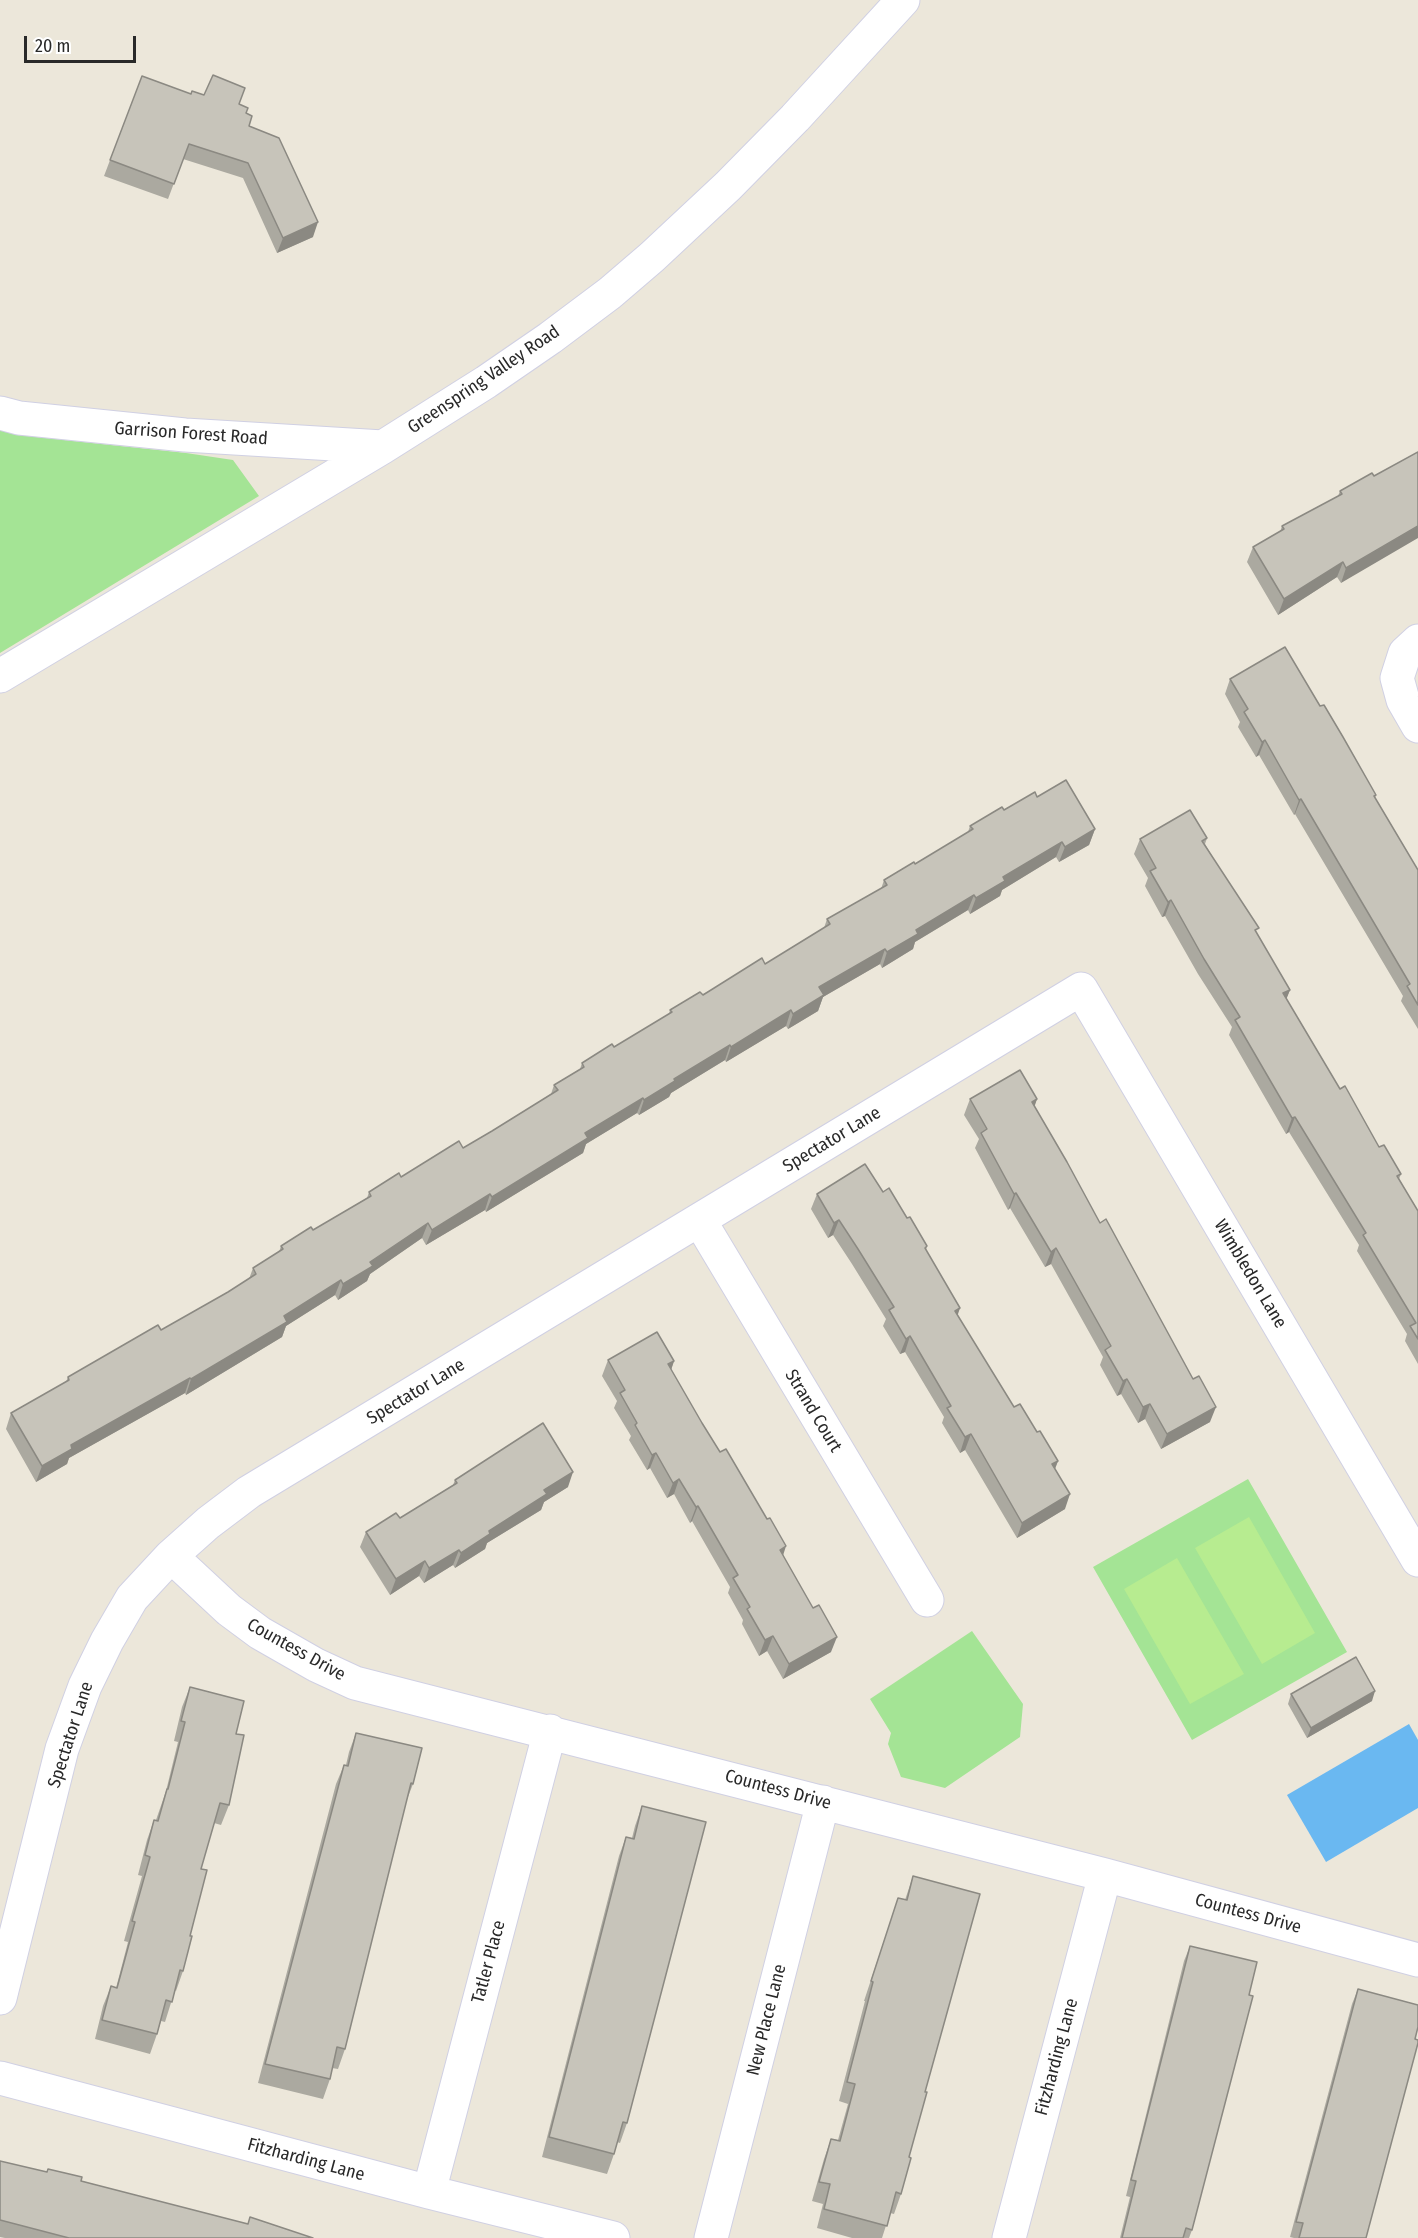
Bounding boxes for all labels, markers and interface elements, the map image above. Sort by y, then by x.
scale bar [27,24,140,62]
text: 20 m [35,35,70,57]
street label: Greenspring Valley Road [404,321,564,439]
street label: Garrison Forest Road [114,418,268,450]
street label: Spectator Lane [779,1102,885,1178]
street label: Wimbledon Lane [1209,1216,1291,1332]
street label: Spectator Lane [363,1354,469,1430]
street label: Strand Court [780,1366,846,1456]
street label: Countess Drive [243,1614,349,1686]
street label: Spectator Lane [44,1679,98,1791]
street label: Countess Drive [722,1765,834,1815]
street label: Countess Drive [1192,1889,1304,1939]
street label: Tatler Place [468,1918,510,2006]
street label: New Place Lane [743,1962,791,2078]
street label: Fitzharding Lane [1031,1996,1083,2118]
street label: Fitzharding Lane [245,2134,367,2186]

